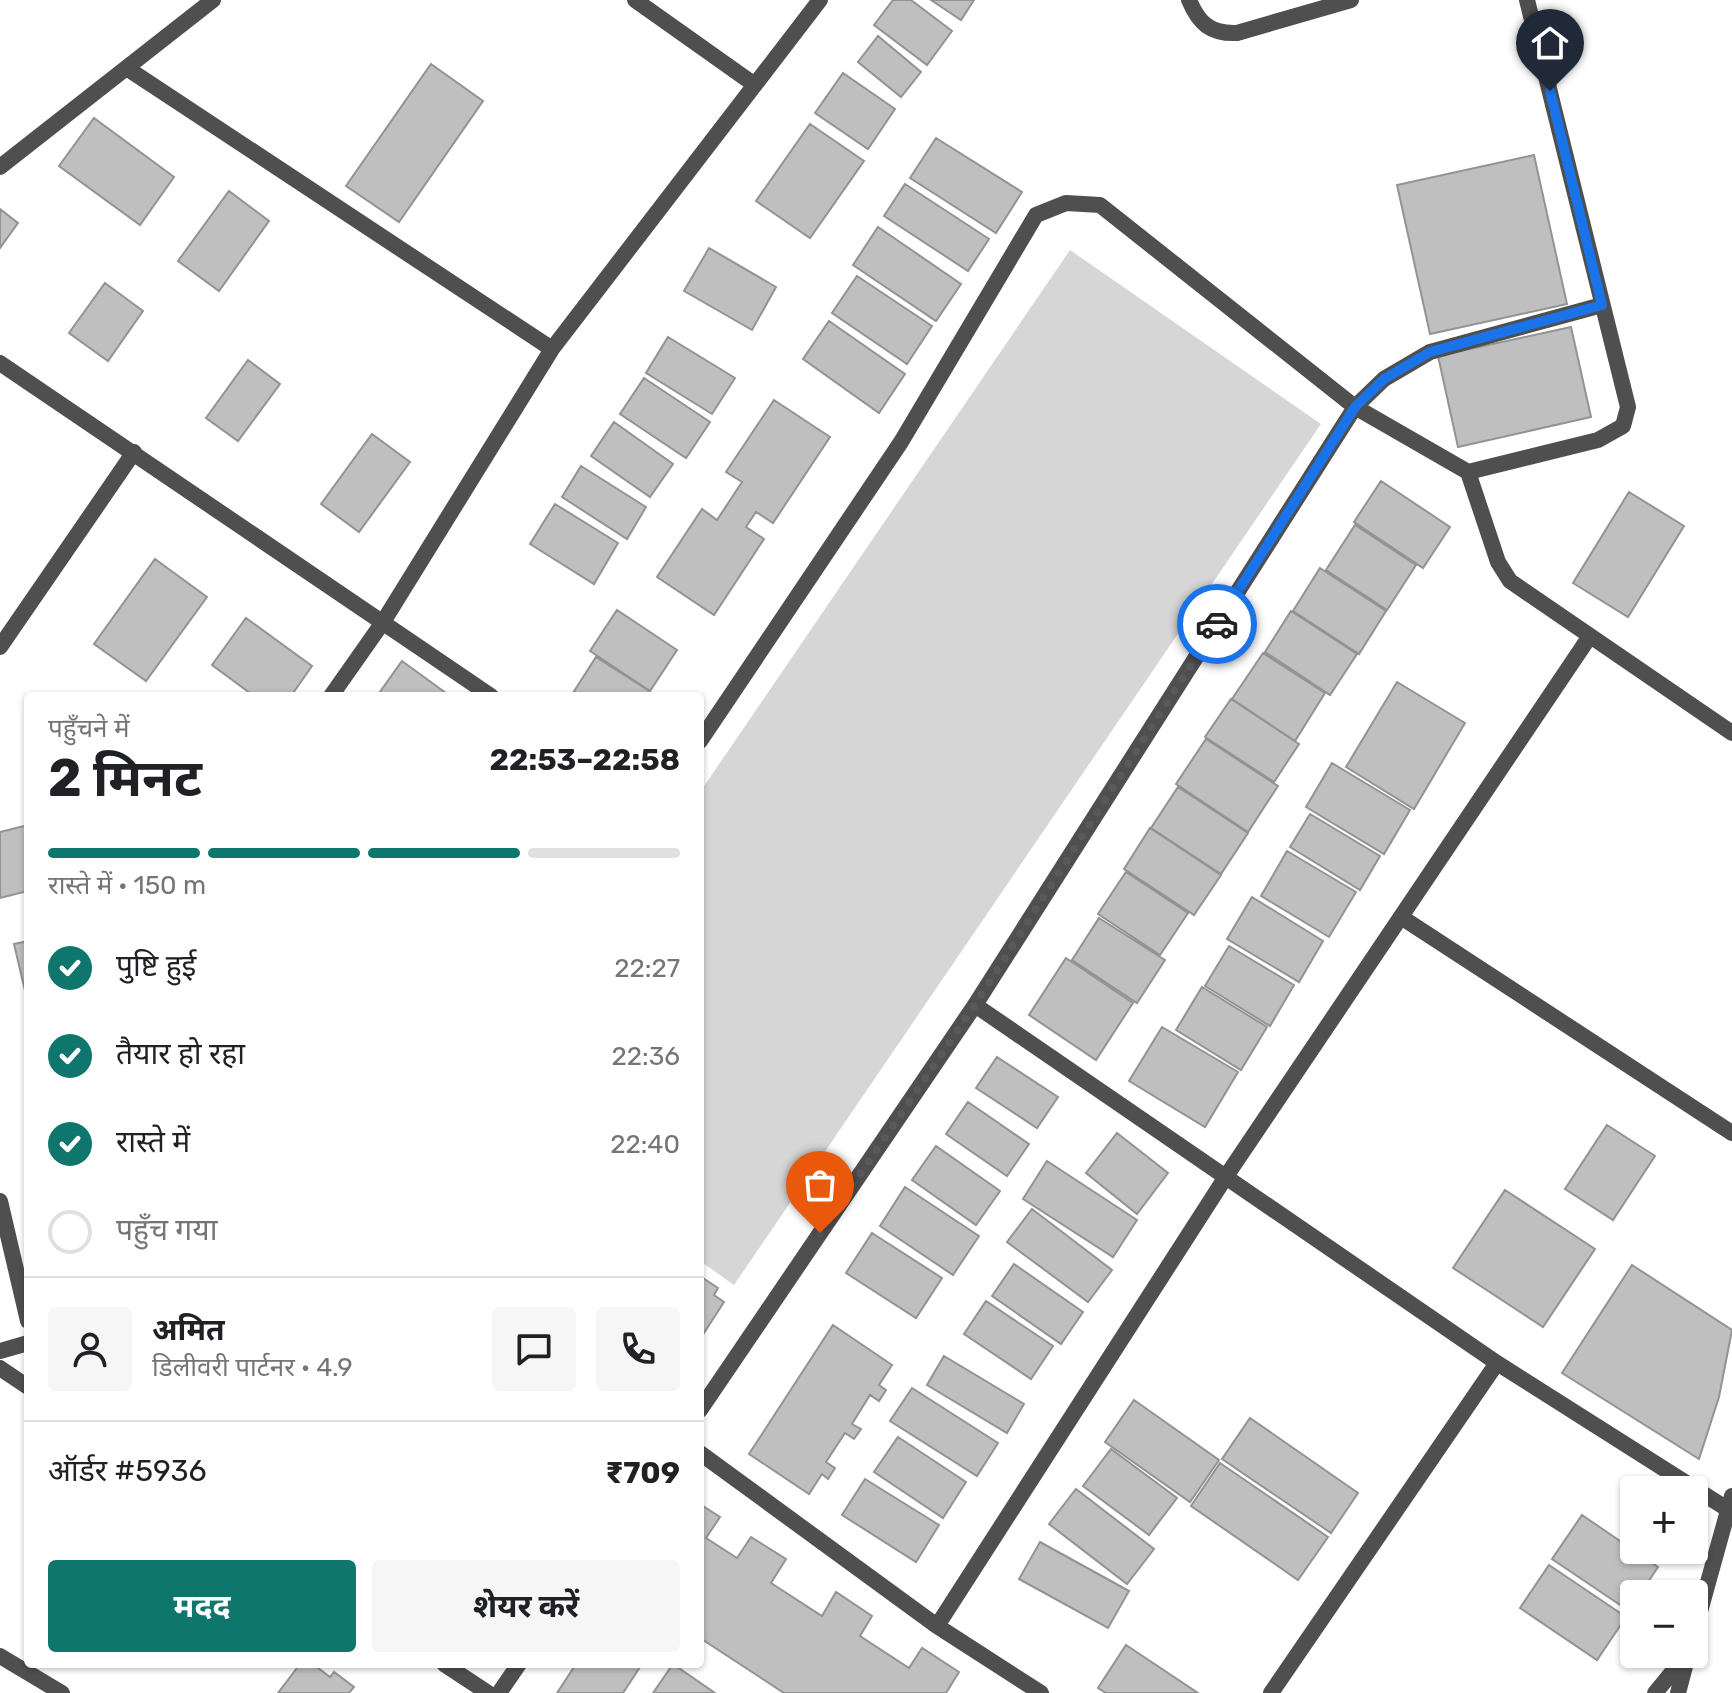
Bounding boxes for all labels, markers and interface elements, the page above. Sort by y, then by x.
pin [1516,9,1584,91]
icon: home [1528,21,1572,65]
courier [1177,584,1257,664]
icon: car [1195,602,1239,646]
text: पहुँचने में [48,713,129,744]
text: 22:53–22:58 [489,742,680,778]
text: 2 मिनट [48,747,202,809]
text: रास्ते में · 150 m [48,870,206,901]
icon: check [48,946,92,990]
text: पुष्टि हुई [116,948,196,984]
text: 22:27 [614,953,680,984]
icon: check [48,1034,92,1078]
text: तैयार हो रहा [116,1036,245,1072]
text: 22:36 [612,1041,680,1072]
icon: check [48,1122,92,1166]
text: रास्ते में [116,1124,190,1160]
text: 22:40 [610,1129,680,1160]
pin [786,1151,854,1233]
icon: bag [798,1163,842,1207]
text: पहुँच गया [116,1212,217,1248]
button: person [48,1307,132,1391]
button: chat [492,1307,576,1391]
button: phone [596,1307,680,1391]
text: अमित [152,1312,225,1348]
text: डिलीवरी पार्टनर · 4.9 [152,1352,353,1383]
text: ऑर्डर #5936 [48,1453,207,1489]
text: ₹709 [605,1455,680,1491]
map controls [1620,1476,1708,1668]
button: + [1620,1476,1708,1564]
button: मदद [48,1560,356,1652]
button: शेयर करें [372,1560,680,1652]
button: − [1620,1580,1708,1668]

